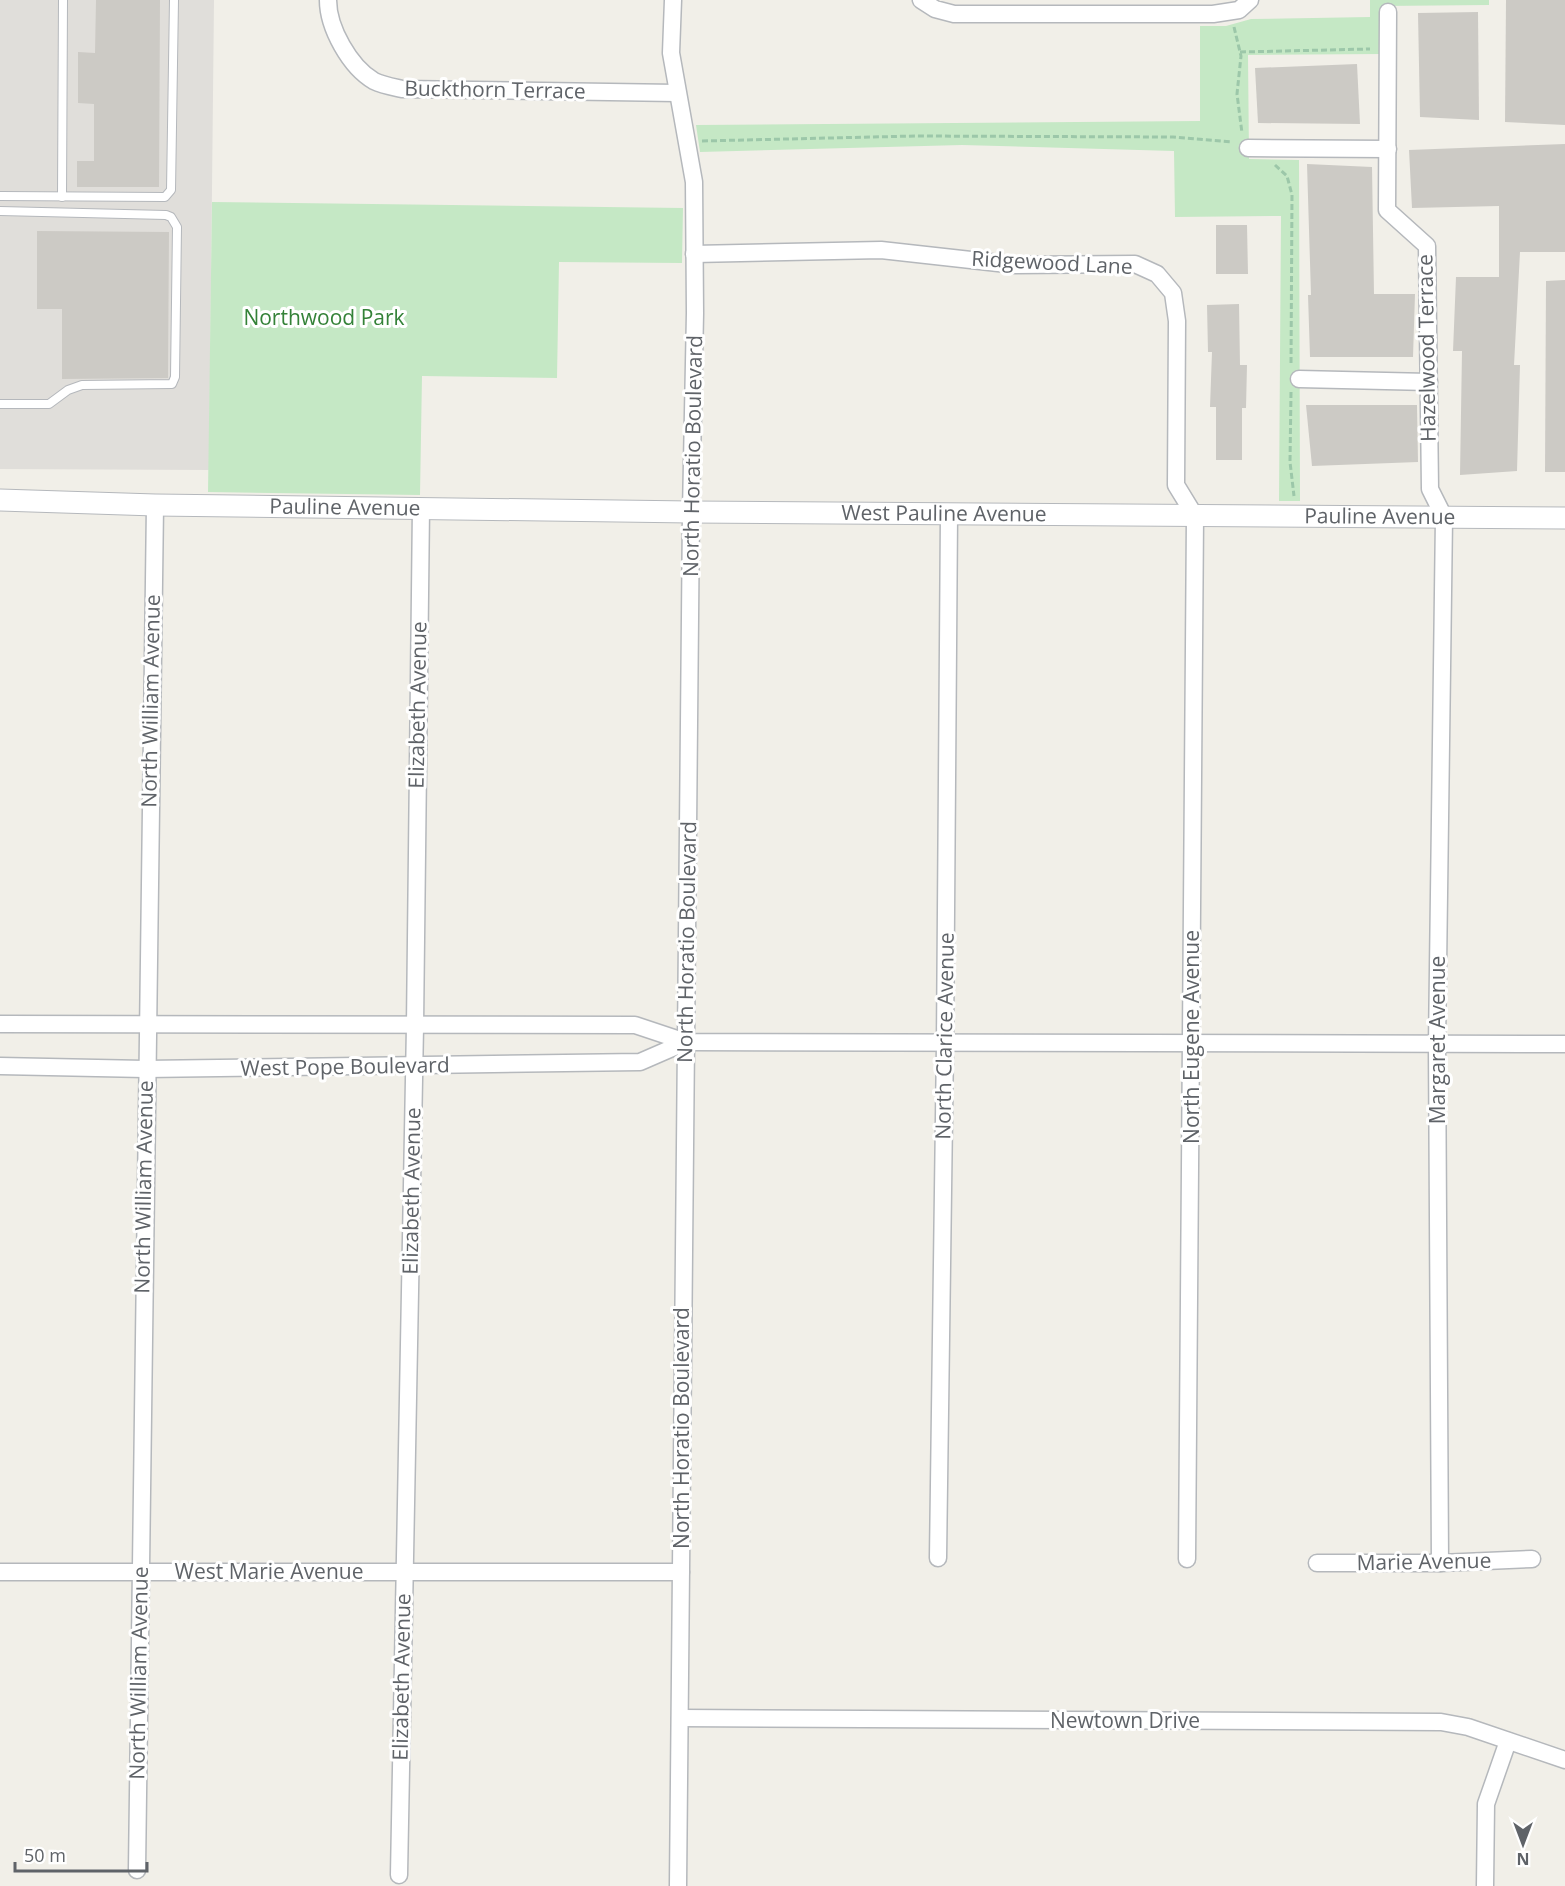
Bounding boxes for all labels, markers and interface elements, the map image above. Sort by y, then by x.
street label: Buckthorn Terrace [404,73,586,105]
street label: Ridgewood Lane [971,244,1133,280]
street label: Hazelwood Terrace [1410,254,1442,442]
park label: Northwood Park [243,303,405,331]
street label: North Horatio Boulevard [676,335,708,577]
street label: Pauline Avenue [269,491,421,521]
street label: West Pauline Avenue [841,498,1047,527]
street label: Pauline Avenue [1304,501,1456,530]
street label: North William Avenue [134,594,166,808]
street label: Elizabeth Avenue [402,621,432,789]
street label: North Horatio Boulevard [670,821,702,1063]
street label: North Eugene Avenue [1177,930,1205,1144]
street label: North Clarice Avenue [928,932,960,1140]
street label: Margaret Avenue [1423,956,1451,1124]
street label: West Pope Boulevard [240,1050,450,1082]
street label: North William Avenue [127,1080,159,1294]
street label: Elizabeth Avenue [396,1107,426,1275]
street label: North Horatio Boulevard [667,1307,695,1549]
street label: Marie Avenue [1356,1546,1492,1576]
street label: West Marie Avenue [175,1557,363,1585]
street label: North William Avenue [122,1566,154,1780]
street label: Elizabeth Avenue [386,1593,416,1761]
street label: Newtown Drive [1050,1706,1200,1734]
north arrow [1493,1814,1553,1874]
scale bar [15,1835,147,1873]
text: 50 m [24,1843,66,1867]
text: N [1516,1848,1530,1870]

